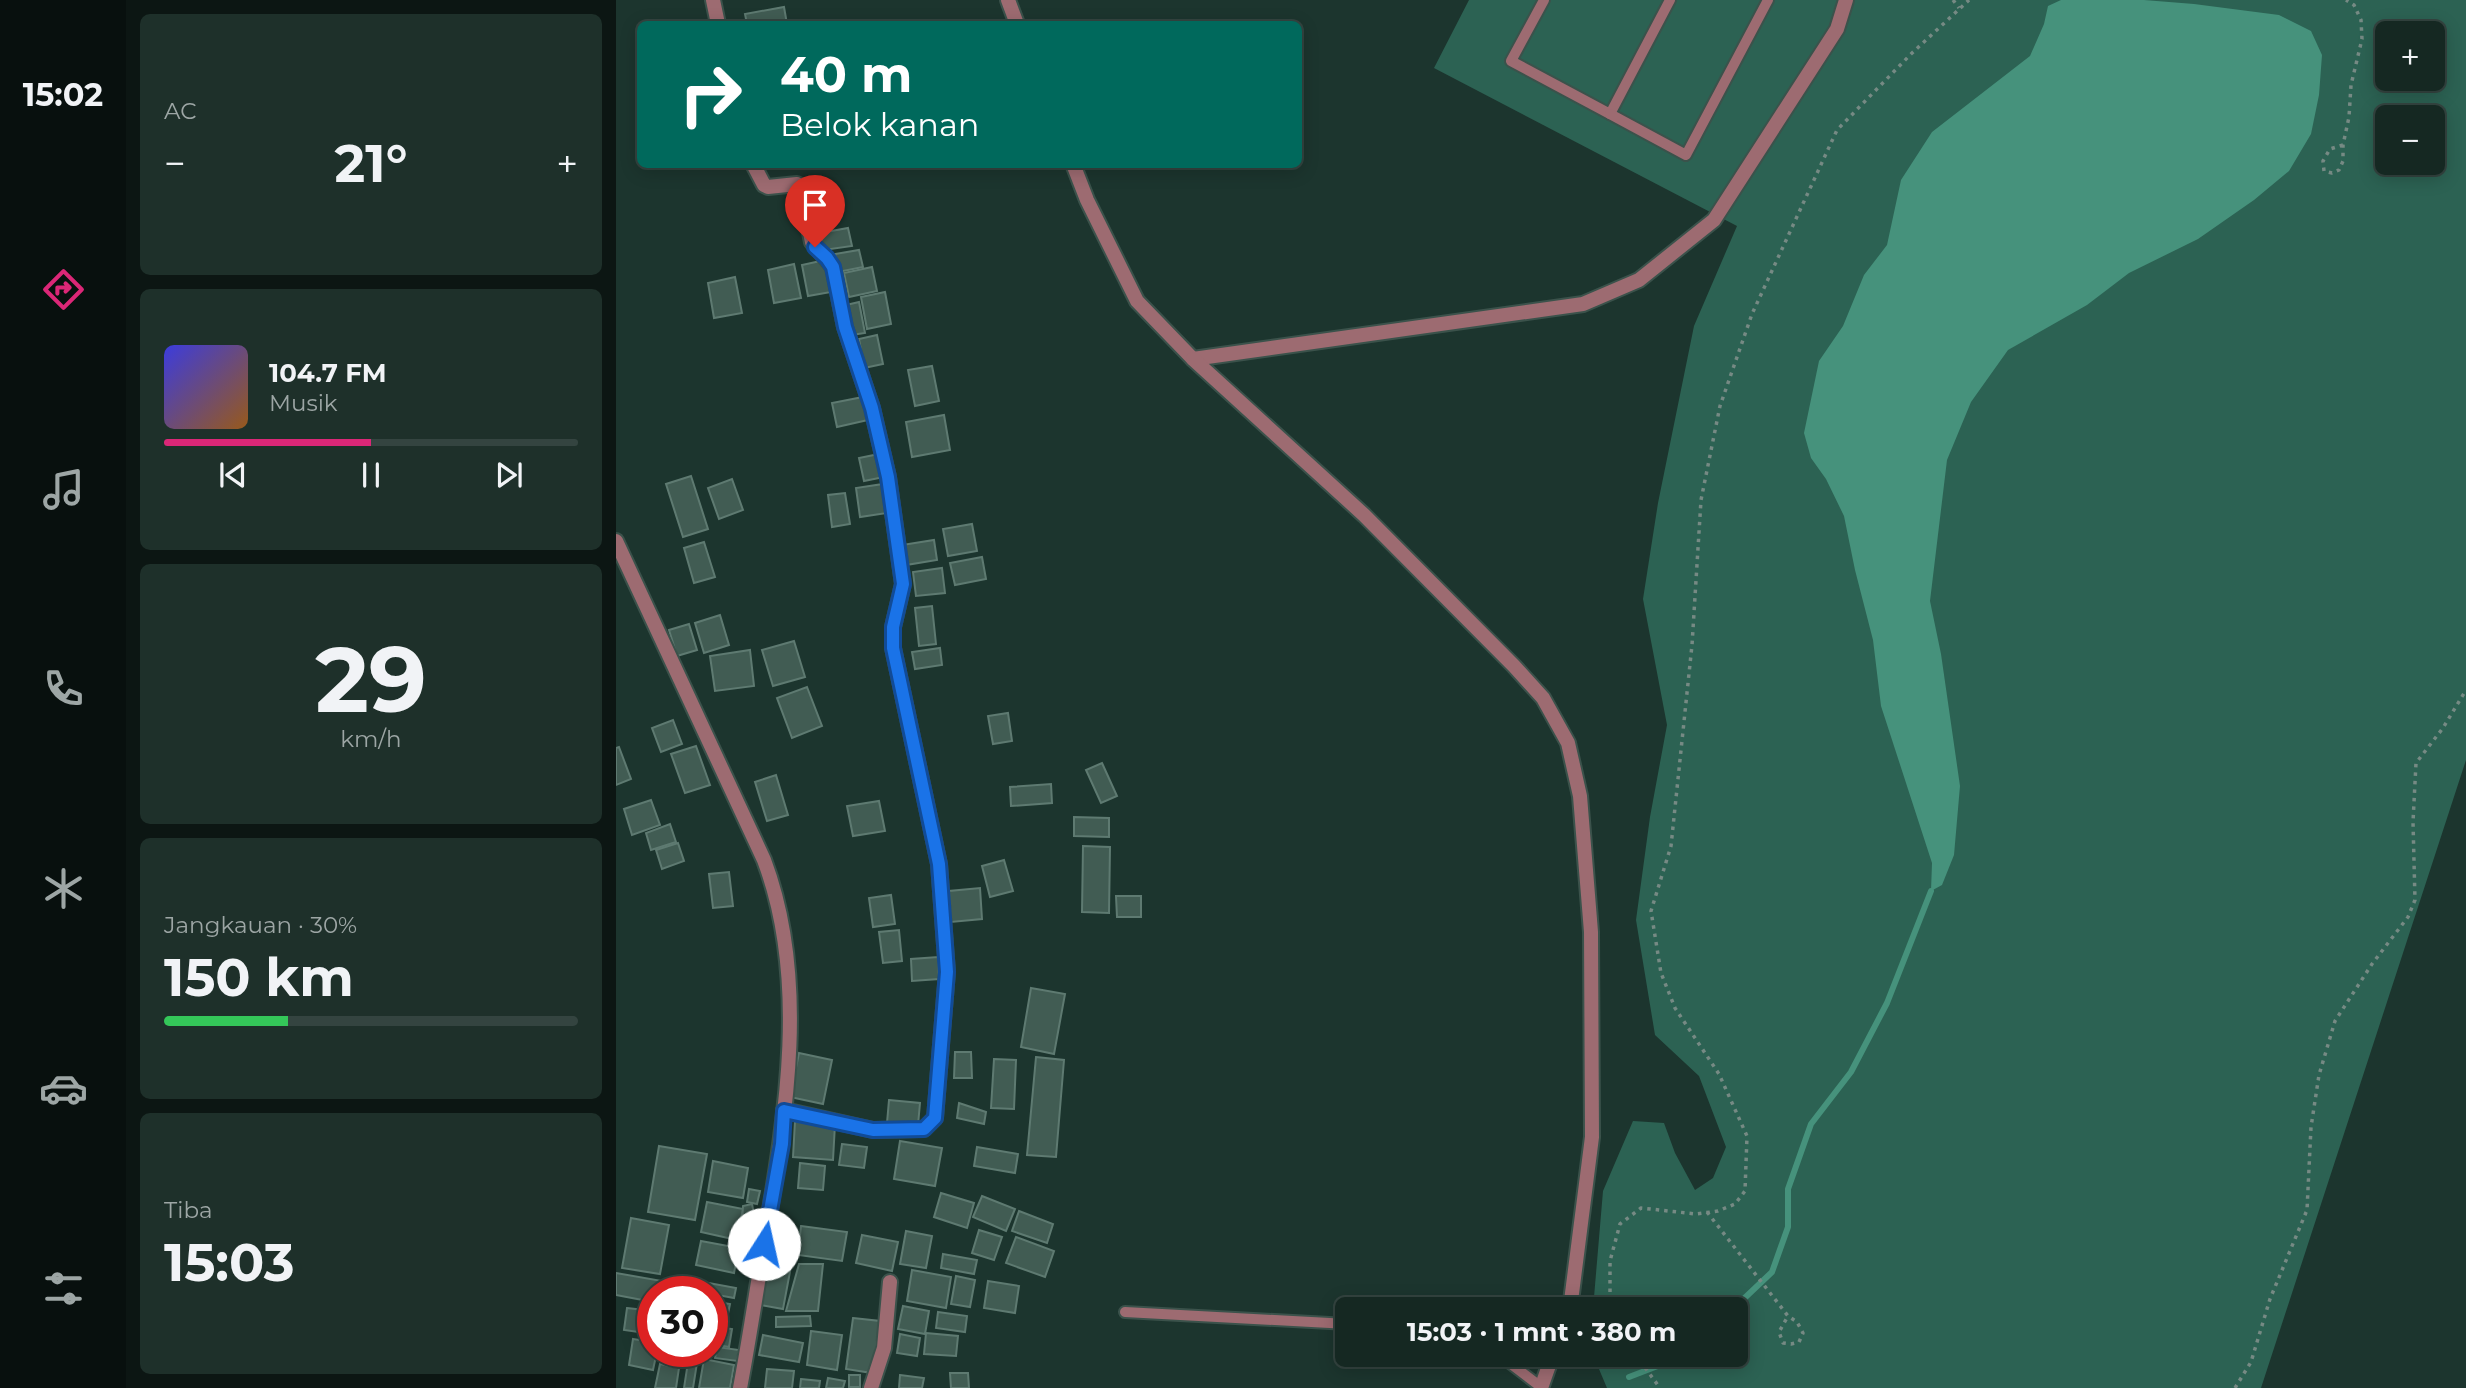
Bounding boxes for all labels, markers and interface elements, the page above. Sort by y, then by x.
map controls [2375,21,2445,175]
button: + [2375,21,2445,91]
text: 40 m [780,45,912,104]
icon: right [665,49,756,140]
text: 15:02 [23,75,103,114]
text: AC [164,97,197,125]
text: Belok kanan [780,105,980,144]
button: − [2375,105,2445,175]
text: 21° [335,132,407,195]
text: − [164,140,186,187]
text: + [556,140,578,187]
pin [785,175,845,247]
icon: arrive [796,186,834,224]
icon: directions [39,265,88,314]
text: 104.7 FM [269,357,387,389]
text: Musik [269,389,338,417]
icon: previous [214,456,252,494]
icon: pause [352,456,390,494]
icon: next [490,456,528,494]
icon: music [39,465,88,514]
text: 29 [315,624,427,735]
icon: phone [39,664,88,713]
text: km/h [340,725,402,753]
icon: climate [39,864,88,913]
text: Jangkauan · 30% [164,911,357,939]
text: 150 km [164,946,354,1009]
icon: car [39,1064,88,1113]
text: Tiba [164,1196,212,1224]
position arrow [727,1207,801,1281]
text: 15:03 [164,1231,295,1294]
icon: filters [39,1264,88,1313]
speed limit sign: 30 [637,1276,728,1367]
text: 15:03 · 1 mnt · 380 m [1407,1316,1676,1348]

